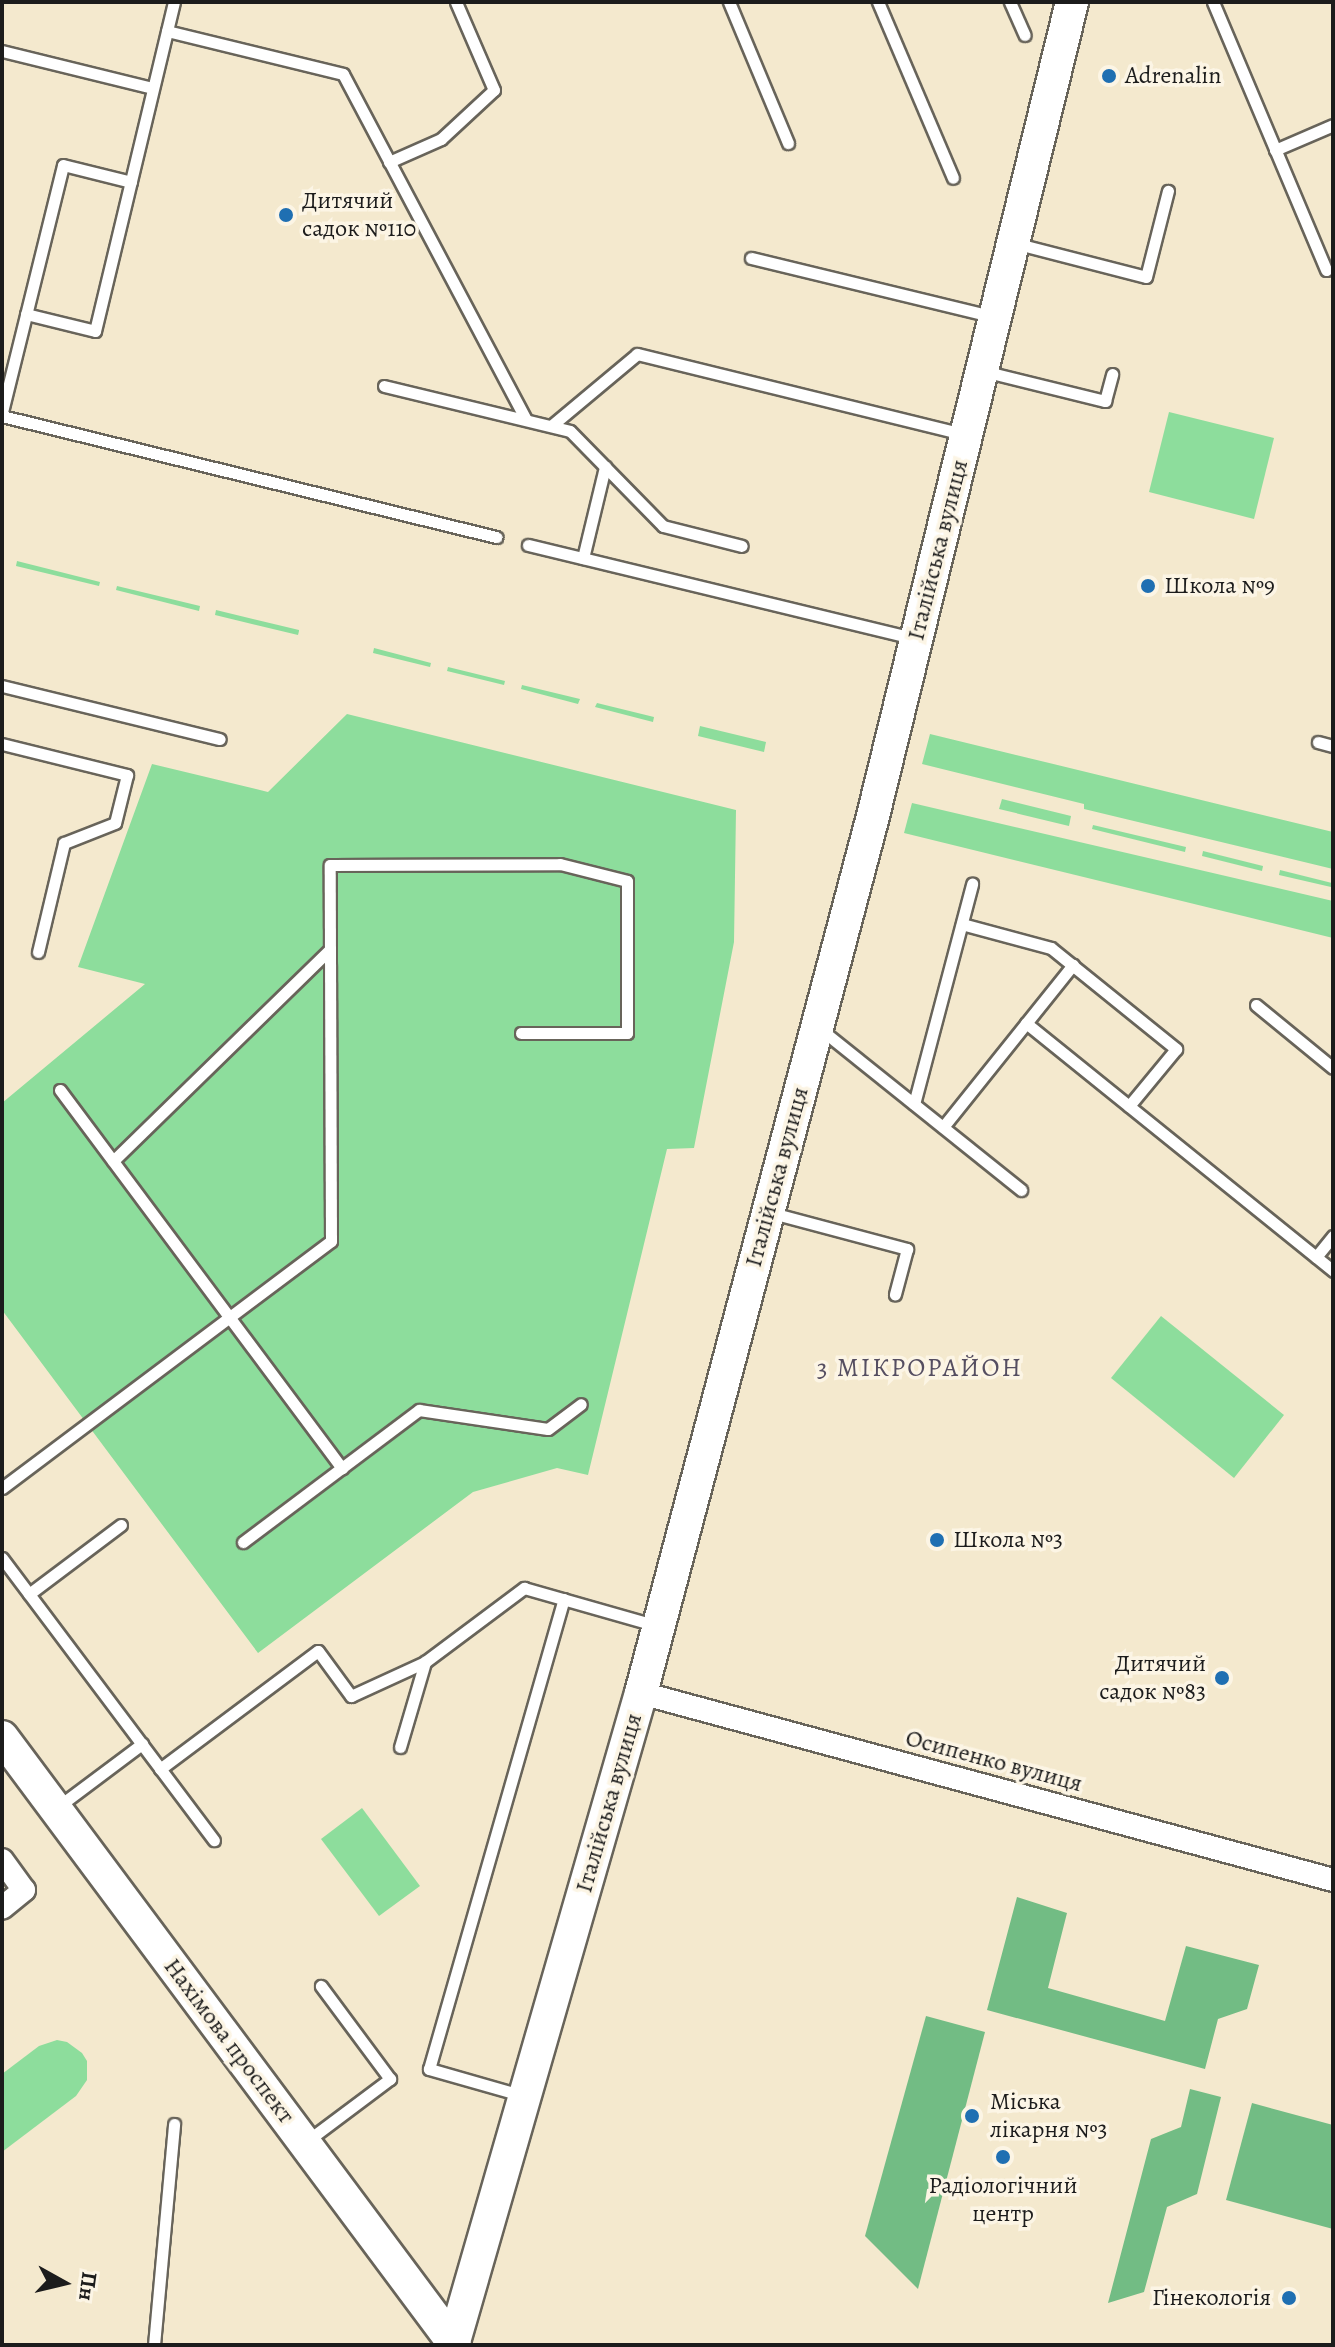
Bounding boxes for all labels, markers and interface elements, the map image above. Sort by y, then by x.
place label: Adrenalin [1125,62,1221,90]
marker: Adrenalin [1100,67,1118,85]
place label: Дитячий садок №110 [302,187,416,243]
marker: Дитячий садок №110 [277,206,295,224]
street label: Італійська вулиця [902,457,974,643]
place label: Школа №9 [1164,572,1275,600]
marker: Школа №9 [1139,577,1157,595]
street label: Італійська вулиця [739,1084,815,1270]
district label: 3 МІКРОРАЙОН [817,1352,1023,1384]
place label: Школа №3 [953,1526,1063,1554]
marker: Школа №3 [928,1531,946,1549]
place label: Дитячий садок №83 [1099,1650,1206,1706]
marker: Дитячий садок №83 [1213,1669,1231,1687]
street label: Італійська вулиця [570,1710,648,1896]
street label: Осипенко вулиця [903,1724,1085,1798]
street label: Нахімова проспект [158,1953,300,2129]
place label: Міська лікарня №3 [990,2088,1108,2144]
marker: Міська лікарня №3 [961,2105,983,2127]
marker: Радіологічний центр [992,2146,1014,2168]
place label: Радіологічний центр [929,2172,1077,2228]
north arrow [24,2243,104,2323]
text: Пн [71,2270,105,2303]
place label: Гінекологія [1152,2284,1271,2312]
marker: Гінекологія [1278,2287,1300,2309]

